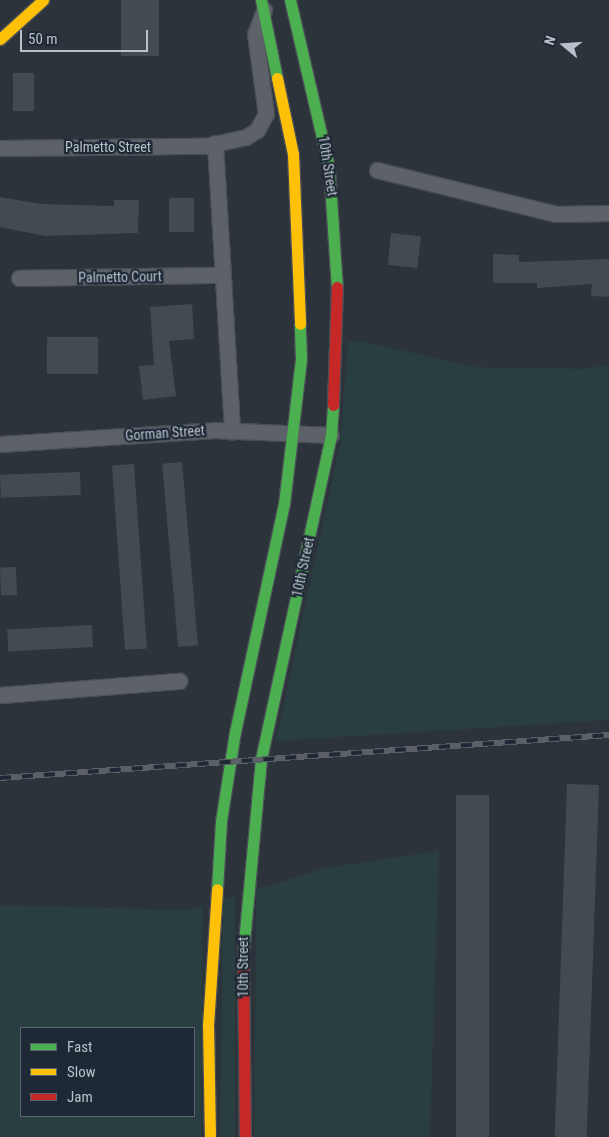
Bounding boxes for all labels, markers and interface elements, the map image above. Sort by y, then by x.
scale bar [22,20,150,52]
north arrow [539,20,589,70]
text: 50 m [28,30,58,48]
text: N [541,34,559,47]
street label: 10th Street [315,135,341,197]
street label: Palmetto Street [65,139,151,155]
street label: Palmetto Court [78,268,162,286]
street label: Gorman Street [125,422,205,444]
street label: 10th Street [288,536,318,598]
street label: 10th Street [235,937,251,997]
legend [20,1027,195,1117]
text: Fast [67,1038,92,1056]
text: Slow [67,1063,96,1081]
text: Jam [67,1088,93,1106]

